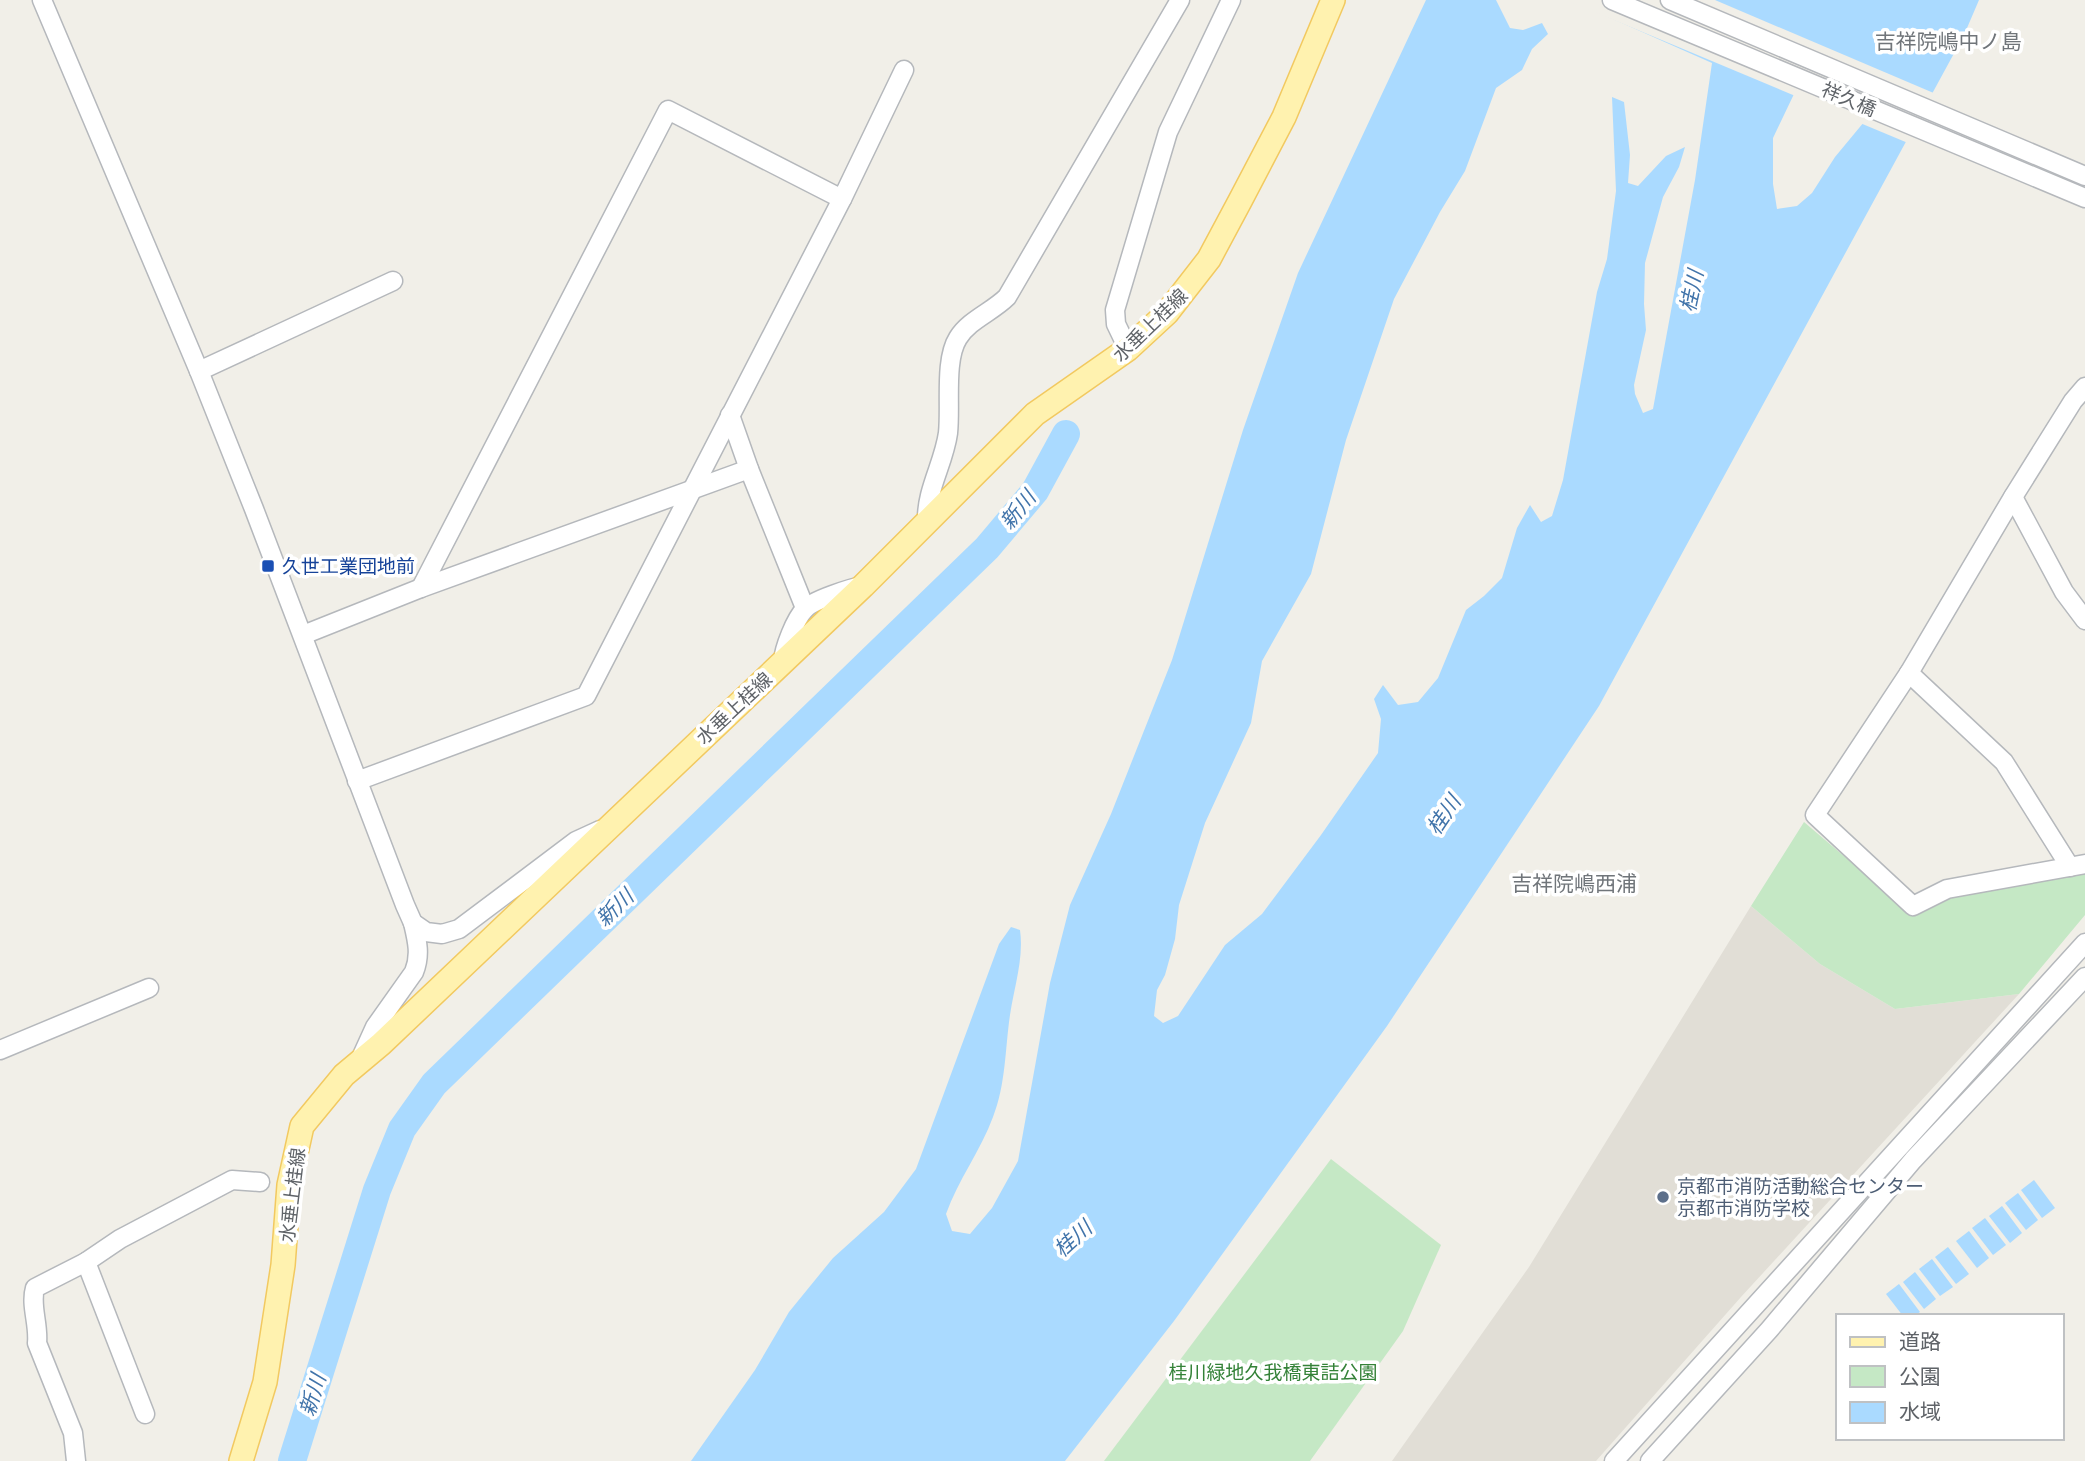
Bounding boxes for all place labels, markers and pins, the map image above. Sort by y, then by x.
place label: 久世工業団地前 [282,553,415,579]
marker: 久世工業団地前 [260,558,276,574]
place label: 京都市消防活動総合センター 京都市消防学校 [1677,1173,1924,1221]
marker: 京都市消防活動総合センター 京都市消防学校 [1655,1189,1671,1205]

